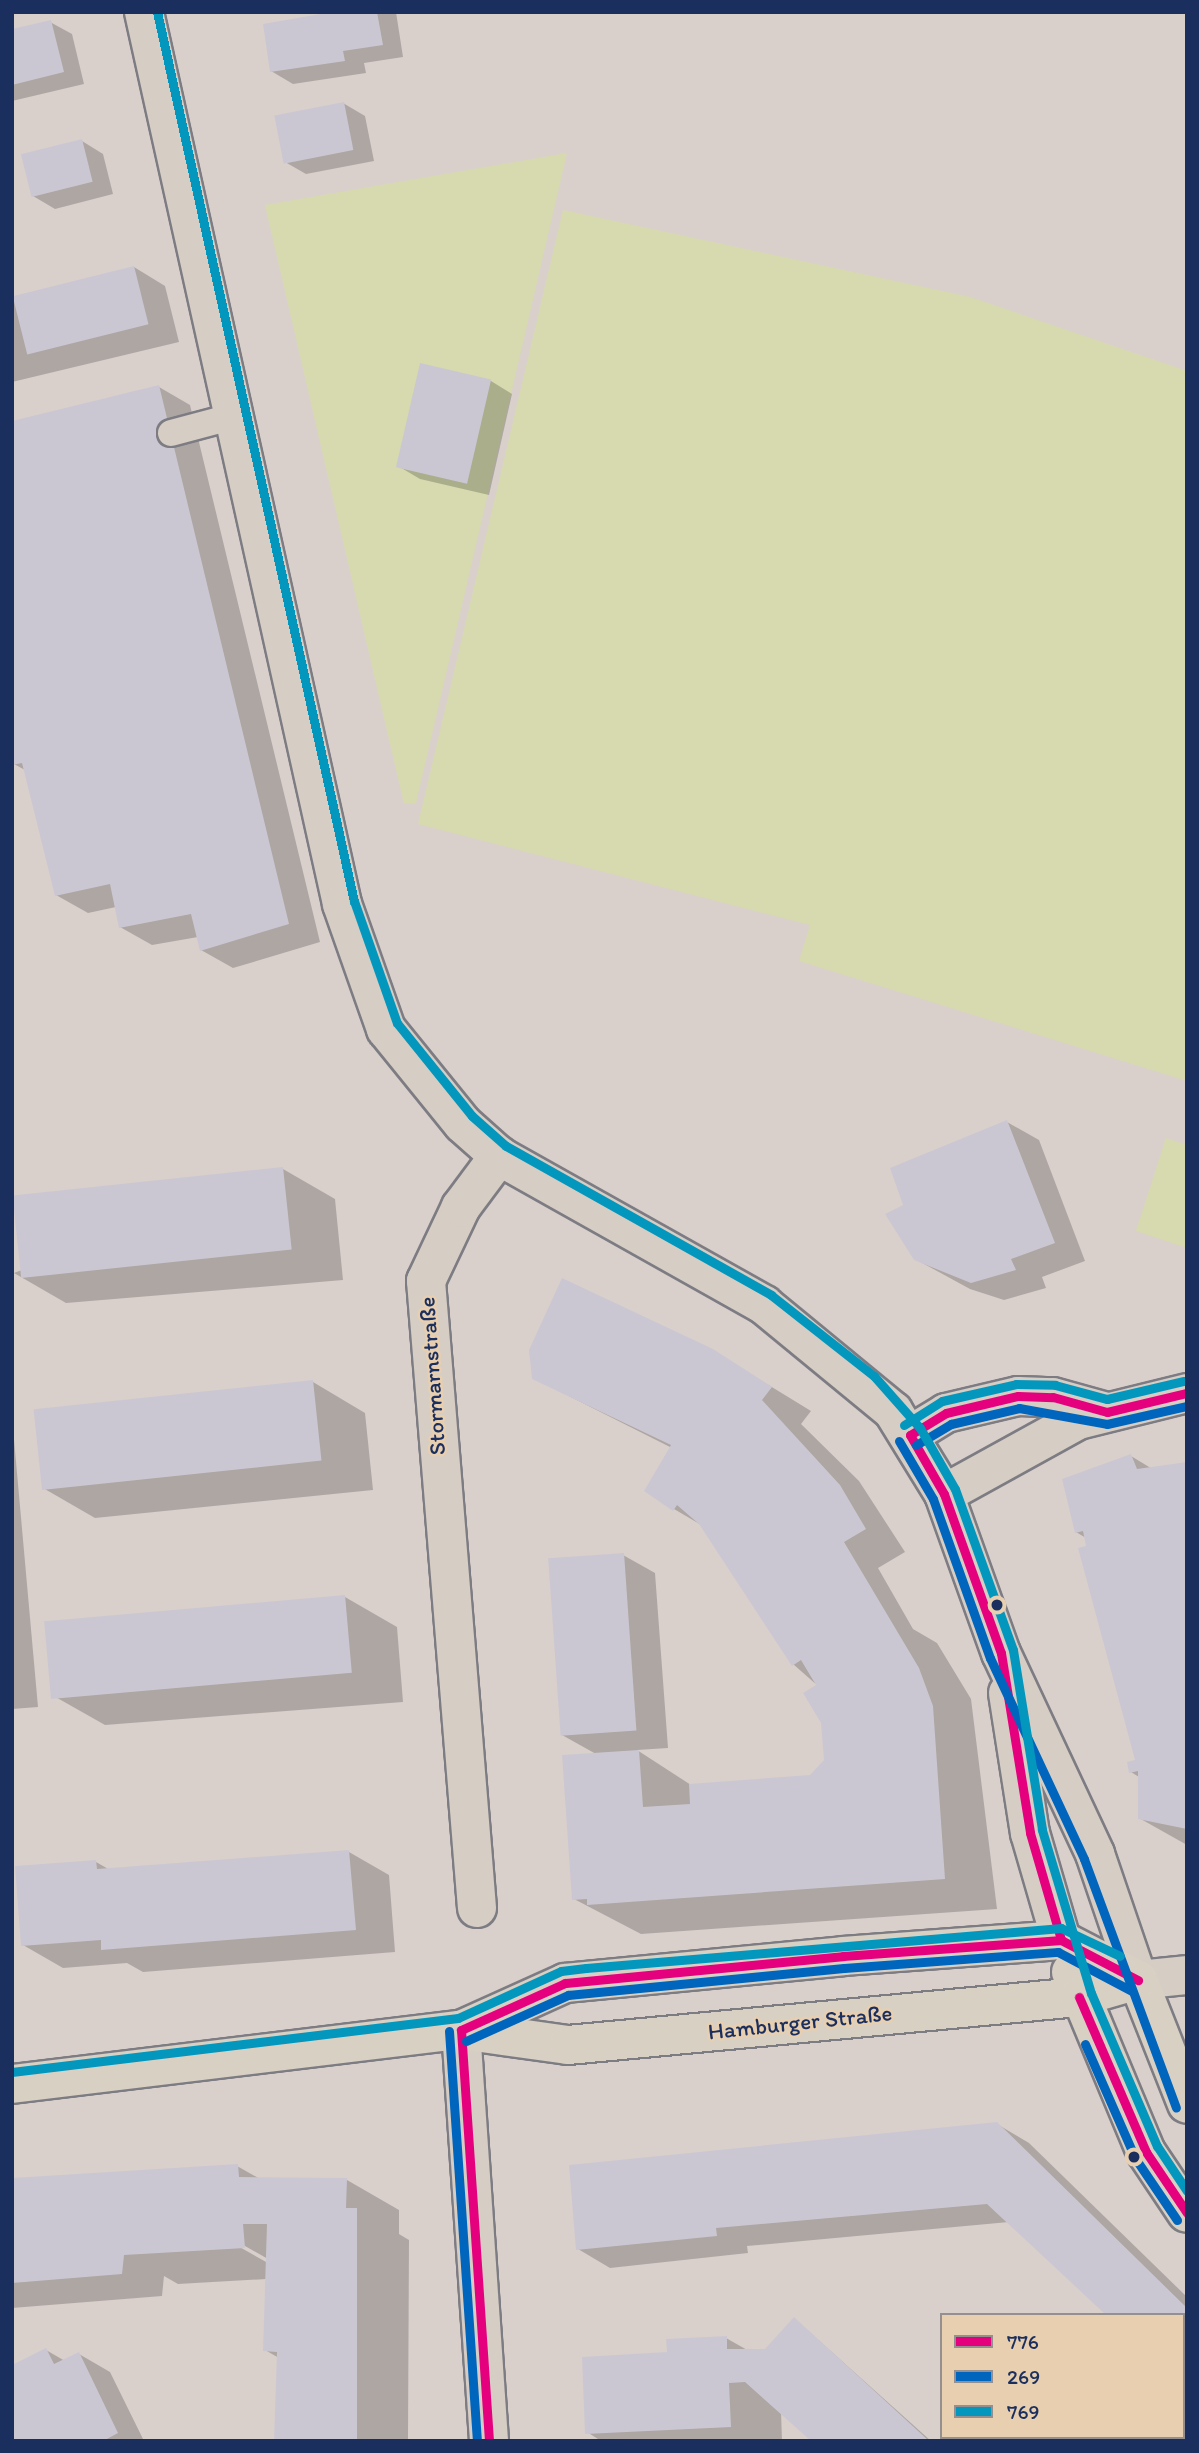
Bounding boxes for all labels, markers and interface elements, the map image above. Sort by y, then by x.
street label: Stormarnstraße [413,1296,451,1456]
unlabelled marker [990,1598,1004,1612]
street label: Hamburger Straße [707,1999,893,2045]
unlabelled marker [1127,2150,1141,2164]
legend [940,2313,1185,2439]
text: 776 [1007,2329,1039,2354]
text: 269 [1007,2364,1040,2389]
text: 769 [1007,2399,1040,2424]

